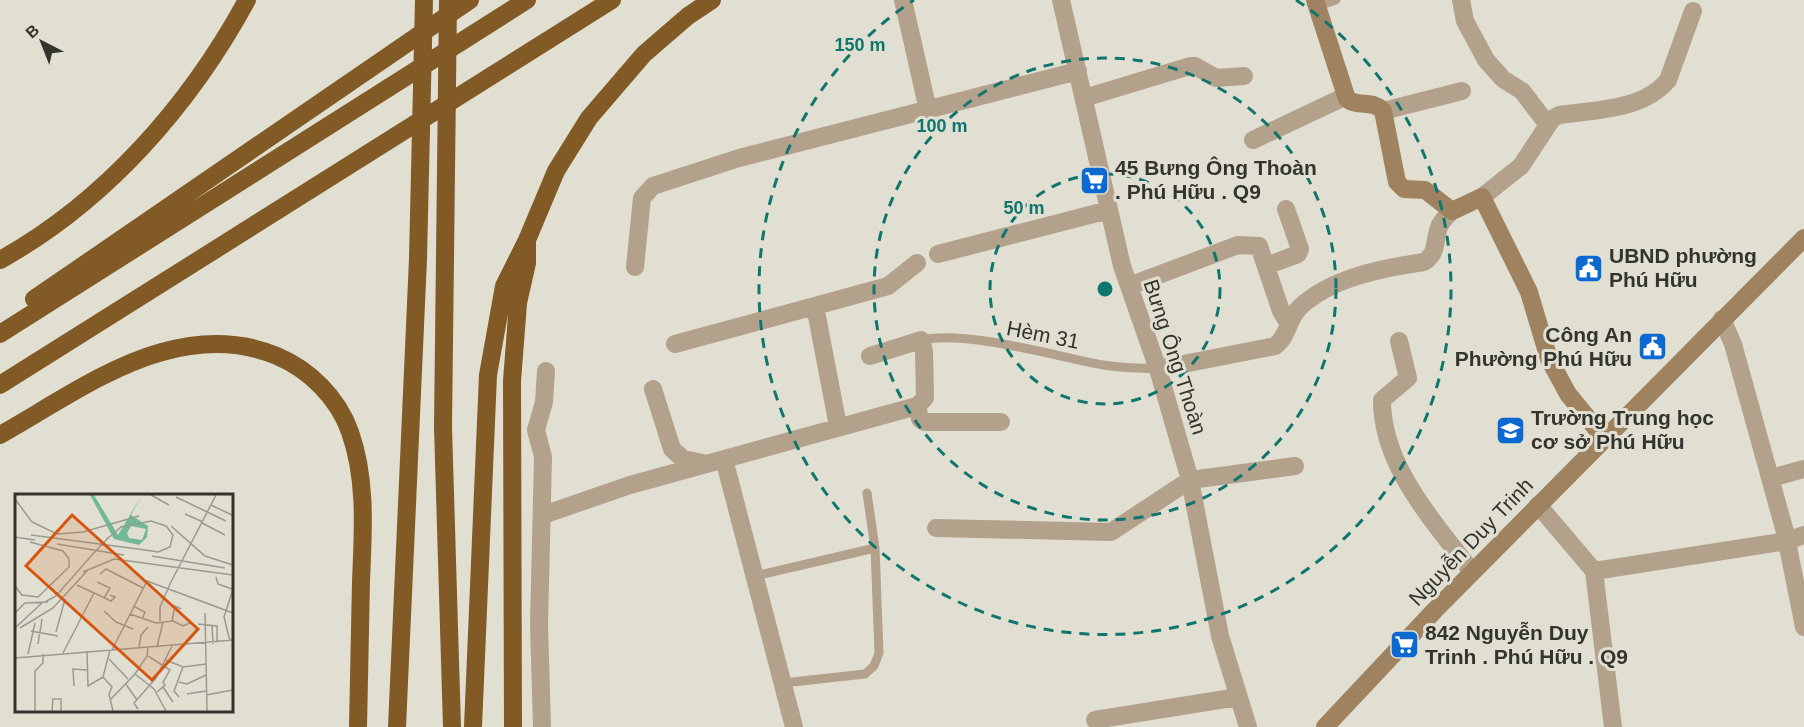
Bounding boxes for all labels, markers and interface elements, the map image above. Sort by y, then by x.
north arrow [12,12,72,72]
text: B [22,21,42,41]
text: 150 m [834,35,886,55]
text: 100 m [916,116,968,136]
place label: 45 Bưng Ông Thoàn . Phú Hữu . Q9 [1115,156,1317,203]
supermarket icon: 45 Bưng Ông Thoàn . Phú Hữu . Q9 [1078,164,1110,196]
text: 50 m [1003,198,1045,218]
place label: UBND phường Phú Hữu [1609,244,1757,291]
public building icon: UBND phường Phú Hữu [1572,252,1604,284]
street label: Bưng Ông Thoàn [1140,276,1211,437]
centre of rings [1095,279,1115,299]
street label: Hèm 31 [1005,316,1081,353]
place label: Công An Phường Phú Hữu [1455,323,1632,370]
public building icon: Công An Phường Phú Hữu [1637,331,1669,363]
place label: Trường Trung học cơ sở Phú Hữu [1531,406,1714,453]
school or university icon: Trường Trung học cơ sở Phú Hữu [1494,414,1526,446]
street label: Nguyễn Duy Trinh [1404,473,1537,610]
inset map [15,494,232,712]
place label: 842 Nguyễn Duy Trinh . Phú Hữu . Q9 [1425,621,1628,668]
supermarket icon: 842 Nguyễn Duy Trinh . Phú Hữu . Q9 [1388,629,1420,661]

